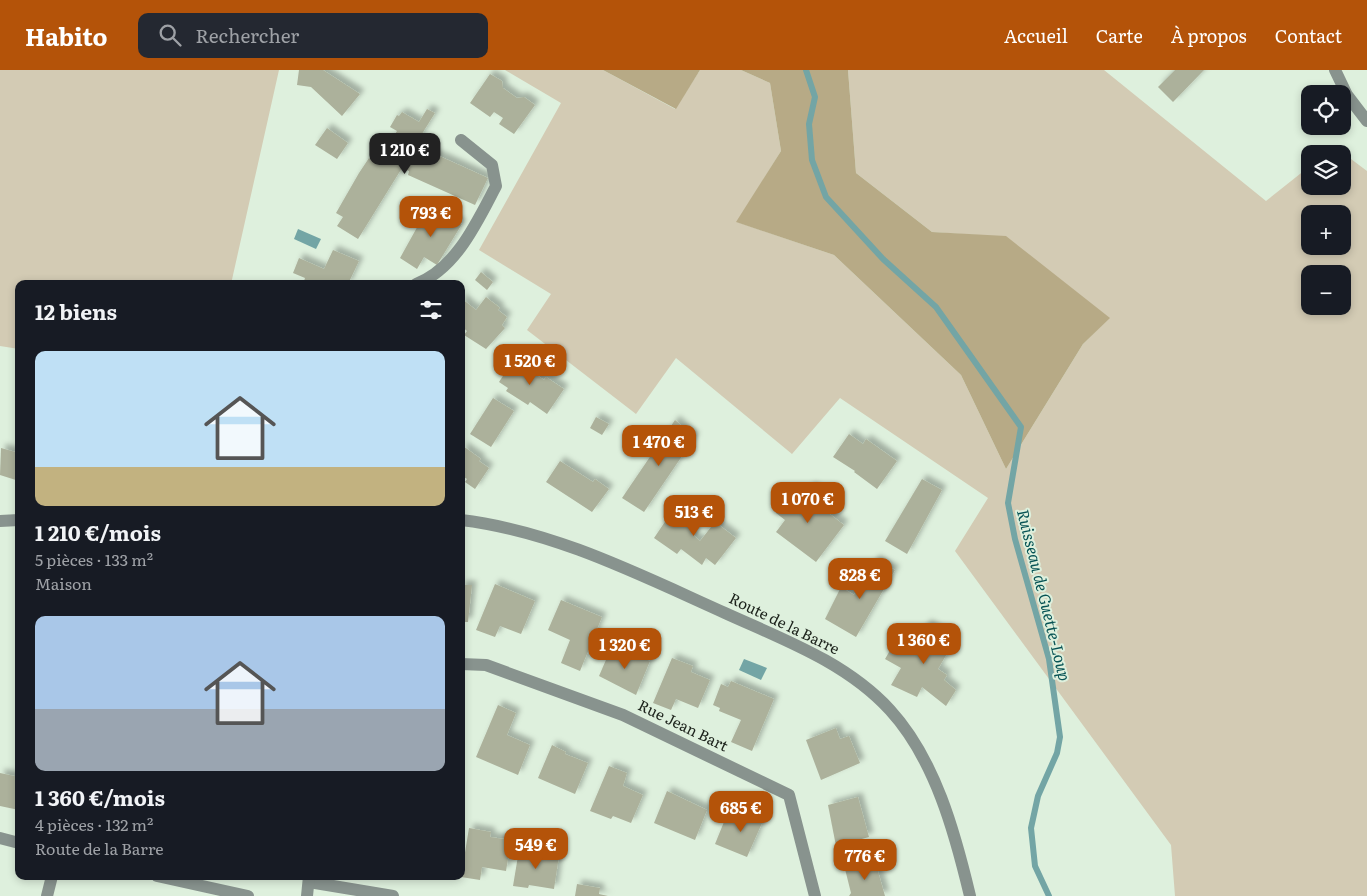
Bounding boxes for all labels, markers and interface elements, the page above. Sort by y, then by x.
search box [138,13,488,58]
text: Habito [25,18,108,53]
icon: search [156,21,184,49]
text: Rechercher [196,21,299,49]
text: Accueil [1004,22,1068,49]
text: Carte [1096,22,1143,49]
text: À propos [1171,22,1247,49]
text: Contact [1275,22,1342,49]
map controls [1301,85,1351,315]
button: locate [1301,85,1351,135]
pin: 1 210 € [359,132,451,175]
text: 1 210 € [380,137,430,161]
button: layers [1301,145,1351,195]
pin: 793 € [396,196,466,238]
text: 793 € [410,200,452,224]
button: + [1301,205,1351,255]
button: − [1301,265,1351,315]
text: 12 biens [35,295,117,326]
icon: filters [417,296,445,324]
pin: 1 520 € [484,344,576,386]
text: 1 520 € [504,348,556,372]
icon: home [195,383,285,473]
pin: 1 470 € [613,424,705,467]
text: 1 470 € [633,429,685,453]
pin: 1 070 € [762,482,854,524]
text: 1 070 € [782,486,834,510]
pin: 513 € [659,494,729,537]
text: 513 € [675,499,713,523]
water label: Ruisseau de Guette-Loup [1012,506,1078,683]
text: 1 210 €/mois [35,516,161,547]
text: 5 pièces · 133 m² [35,547,153,571]
pin: 828 € [825,558,895,600]
text: 828 € [839,562,881,586]
text: Maison [35,571,92,595]
street label: Route de la Barre [725,586,844,660]
pin: 1 360 € [878,622,970,665]
text: 1 360 € [898,627,950,651]
pin: 1 320 € [579,628,671,670]
text: 1 320 € [599,632,651,656]
icon: home [195,648,285,738]
street label: Rue Jean Bart [635,693,733,756]
text: 1 360 €/mois [35,781,165,812]
pin: 685 € [706,790,776,833]
text: 685 € [720,795,762,819]
text: 4 pièces · 132 m² [35,812,153,836]
pin: 549 € [501,828,571,870]
text: 549 € [515,832,557,856]
text: Route de la Barre [35,836,164,860]
pin: 776 € [830,838,900,881]
text: 776 € [845,843,885,867]

